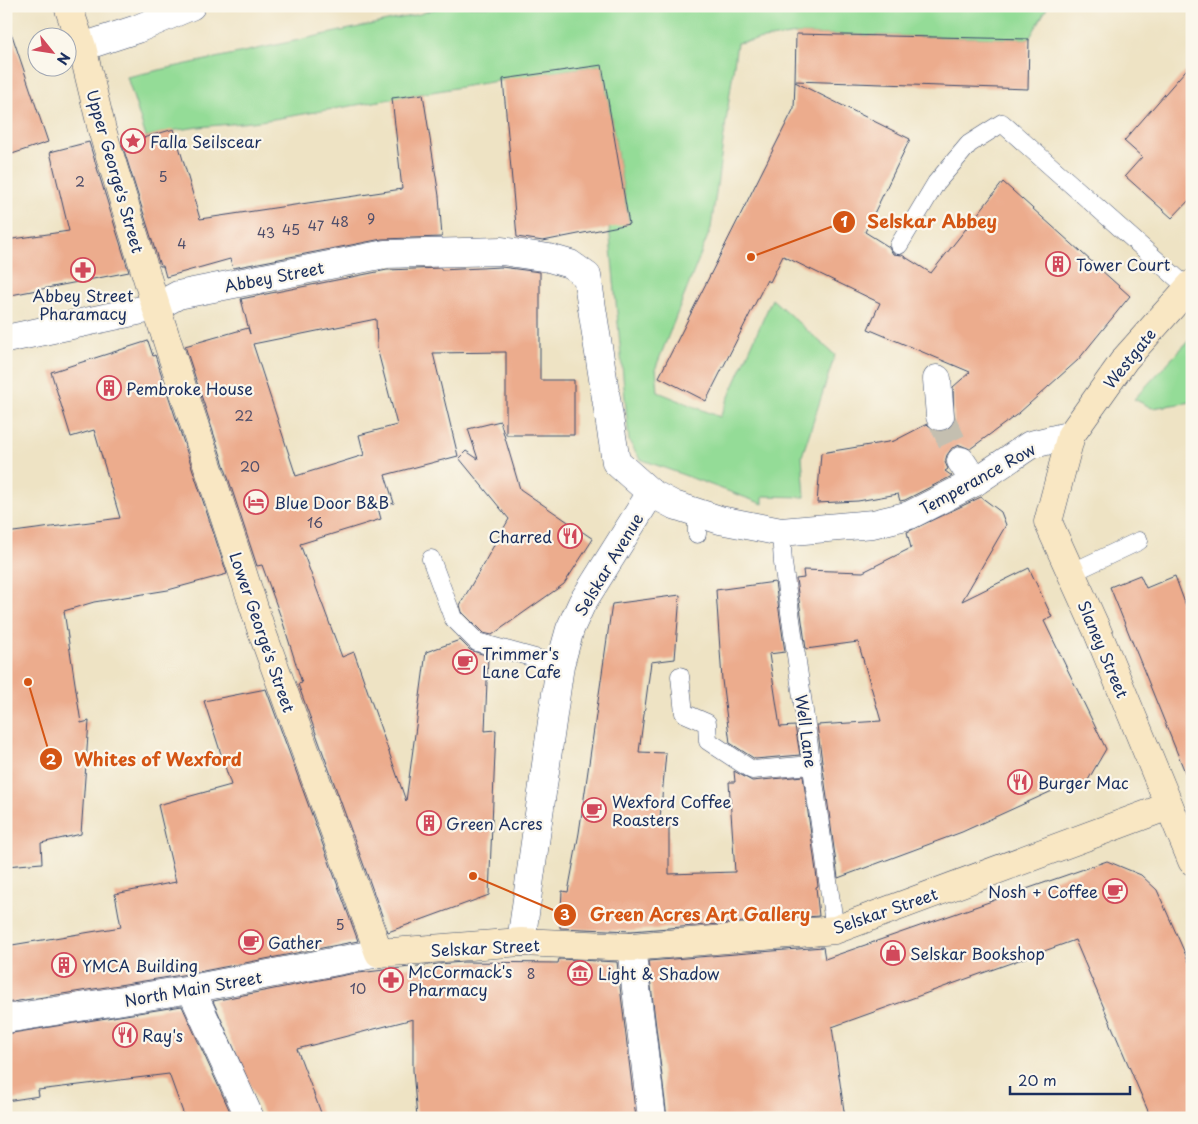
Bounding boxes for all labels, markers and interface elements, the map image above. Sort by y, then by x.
north arrow [28,28,78,78]
text: N [52,49,76,69]
street label: Upper George's Street [81,86,151,256]
place icon: Falla Seilscear [120,128,146,154]
place label: Falla Seilscear [150,129,262,153]
house number: 5 [158,166,168,187]
house number: 2 [75,171,85,192]
callout: Selskar Abbey [831,206,1007,239]
text: Selskar Abbey [867,207,997,234]
house number: 9 [367,208,375,229]
text: 1 [840,209,848,232]
house number: 48 [331,211,349,232]
house number: 47 [308,215,325,236]
house number: 45 [282,219,300,240]
house number: 43 [257,222,275,243]
house number: 4 [177,233,187,254]
building icon: Tower Court [1045,251,1071,277]
place label: Tower Court [1076,252,1171,276]
street label: Abbey Street [222,254,326,297]
pharmacy icon: Abbey Street Pharamacy [70,257,96,283]
place label: Abbey Street Pharamacy [32,283,134,325]
street label: Westgate [1097,322,1161,394]
building icon: Pembroke House [96,375,122,401]
place label: Pembroke House [126,376,253,400]
house number: 22 [235,405,253,426]
street label: Temperance Row [915,436,1040,520]
house number: 20 [240,456,260,477]
hotel icon: Blue Door B&B [243,489,269,515]
place label: Blue Door B&B [274,490,389,514]
street label: Selskar Avenue [568,508,648,620]
house number: 16 [307,512,323,533]
restaurant icon: Charred [557,523,583,549]
place label: Charred [489,524,552,548]
street label: Lower George's Street [224,549,302,716]
street label: Slaney Street [1073,597,1135,702]
place label: Trimmer's Lane Cafe [482,641,561,683]
cafe icon: Trimmer's Lane Cafe [452,649,478,675]
street label: Well Lane [790,693,824,769]
callout: Whites of Wexford [39,743,252,776]
text: Whites of Wexford [74,745,242,772]
text: 2 [46,747,57,770]
restaurant icon: Burger Mac [1007,769,1033,795]
place label: Burger Mac [1038,770,1129,794]
place label: Wexford Coffee Roasters [612,789,731,831]
cafe icon: Wexford Coffee Roasters [581,797,607,823]
building icon: Green Acres [416,810,442,836]
place label: Green Acres [446,811,543,835]
cafe icon: Nosh + Coffee [1102,878,1128,904]
place label: Nosh + Coffee [988,879,1098,903]
street label: Selskar Street [829,881,941,939]
callout: Green Acres Art Gallery [553,899,822,932]
text: Green Acres Art Gallery [590,900,810,927]
text: 3 [560,902,570,925]
house number: 5 [335,914,345,935]
cafe icon: Gather [238,929,264,955]
place label: Gather [268,930,322,954]
street label: Selskar Street [430,932,541,962]
shop icon: Selskar Bookshop [880,940,906,966]
place label: Selskar Bookshop [910,941,1045,965]
building icon: YMCA Building [51,952,77,978]
place label: YMCA Building [82,953,198,977]
place label: McCormack's Pharmacy [408,959,512,1001]
museum icon: Light & Shadow [567,960,593,986]
place label: Light & Shadow [598,961,720,985]
house number: 8 [527,963,535,984]
street label: North Main Street [123,964,263,1012]
pharmacy icon: McCormack's Pharmacy [378,967,404,993]
house number: 10 [350,978,366,999]
restaurant icon: Ray's [112,1022,138,1048]
place label: Ray's [142,1023,183,1047]
scale bar [1010,1064,1130,1096]
text: 20 m [1018,1068,1057,1091]

